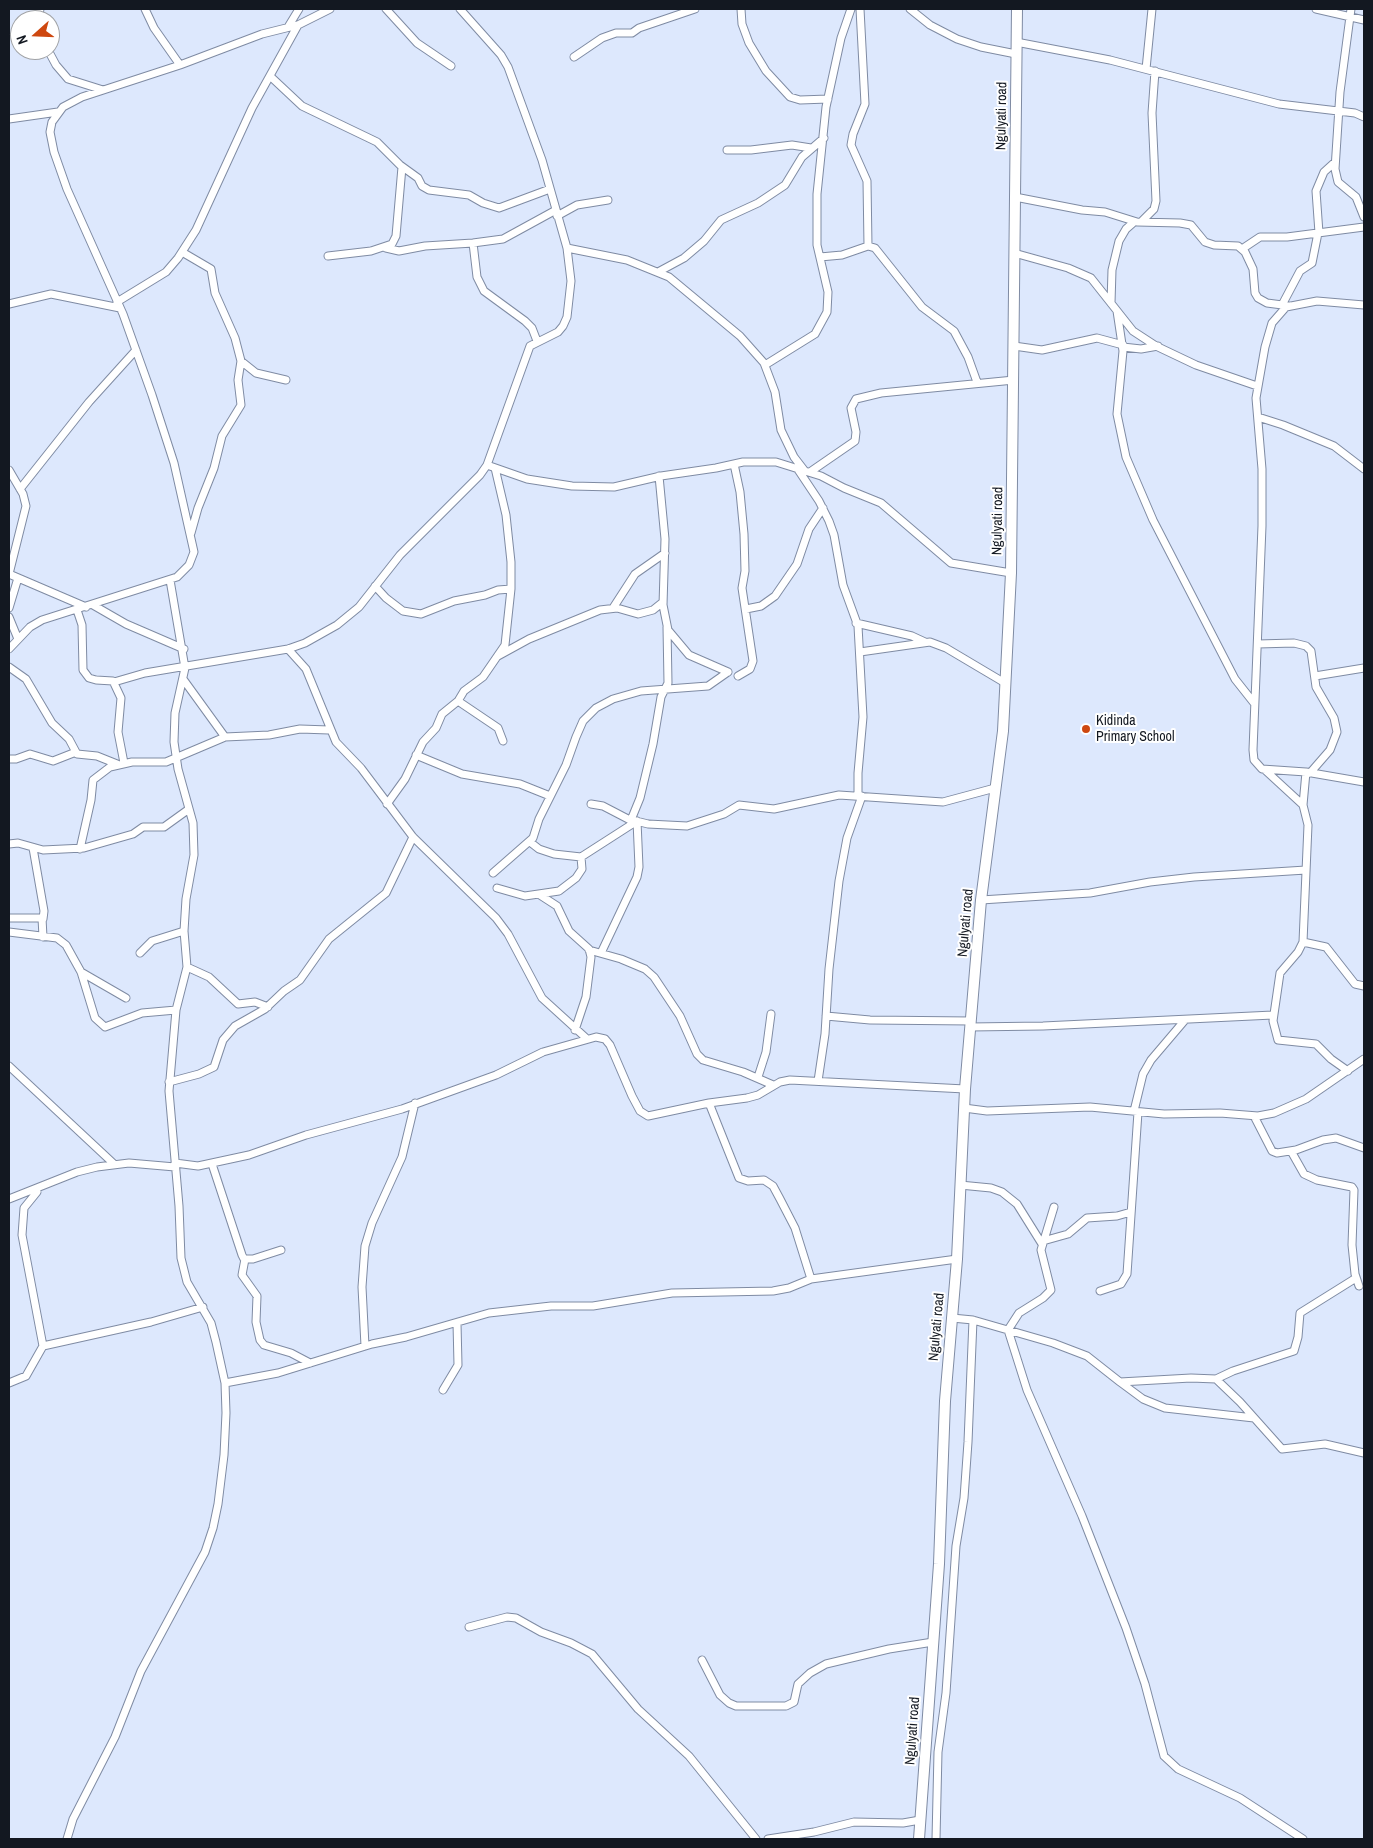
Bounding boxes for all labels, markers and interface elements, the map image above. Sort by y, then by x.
north arrow [10,10,60,60]
text: N [12,33,32,47]
street label: Ngulyati road [993,82,1011,150]
street label: Ngulyati road [989,487,1007,555]
place label: Kidinda Primary School [1096,713,1174,746]
marker: Kidinda Primary School [1080,723,1092,735]
street label: Ngulyati road [955,888,977,958]
street label: Ngulyati road [926,1292,948,1362]
street label: Ngulyati road [902,1696,924,1766]

